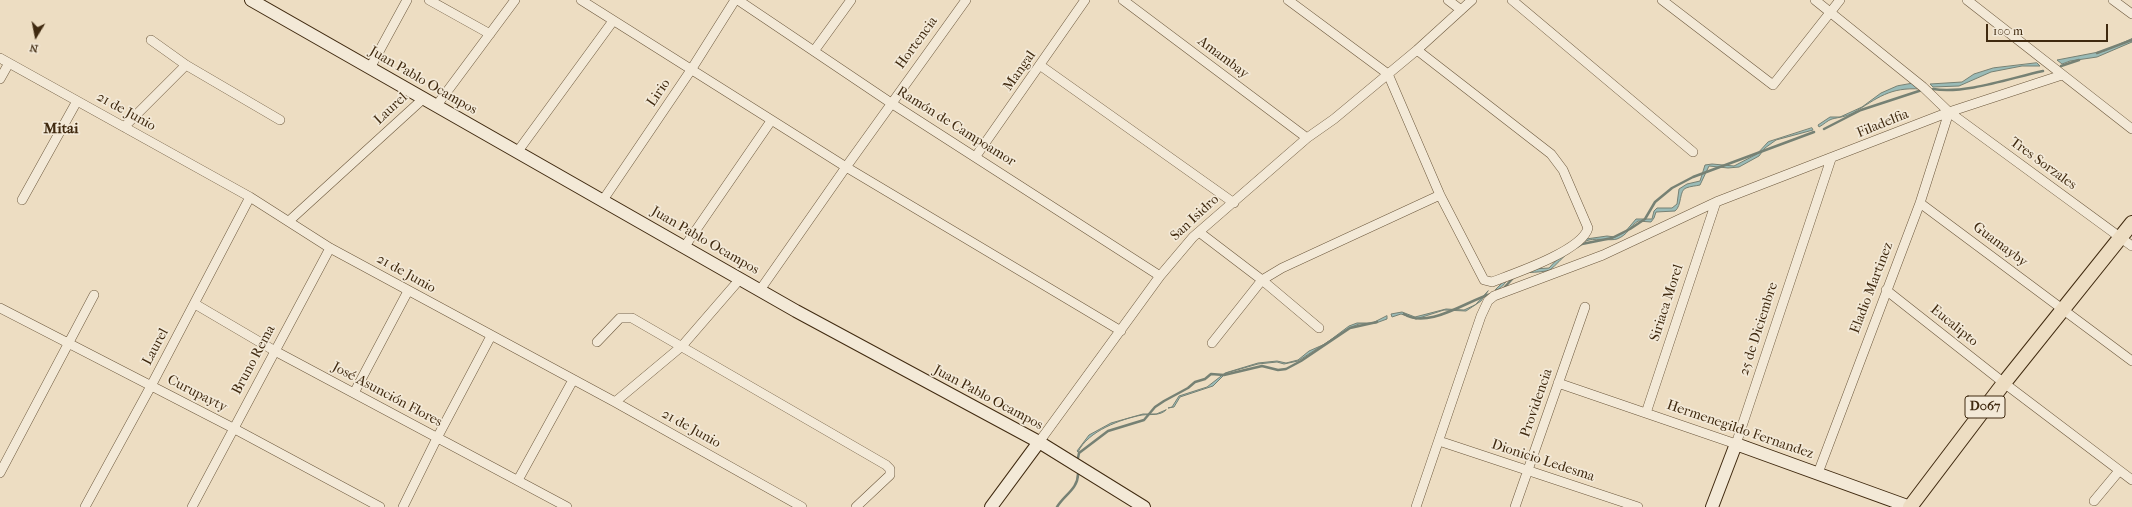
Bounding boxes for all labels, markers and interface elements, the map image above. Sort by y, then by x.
street label: Hortencia [892,14,942,72]
north arrow [16,16,56,56]
scale bar [1988,16,2110,42]
text: 100 m [1993,24,2023,38]
street label: Amambay [1194,33,1252,83]
text: N [29,41,39,55]
street label: Juan Pablo Ocampos [366,43,480,119]
street label: Mangal [1000,48,1040,94]
street label: Lirio [644,76,674,110]
street label: Ramón de Campoamor [893,83,1019,171]
street label: 21 de Junio [94,89,158,135]
street label: Laurel [371,89,411,129]
street label: Filadelfia [1855,106,1911,142]
district label: Mitai [44,120,78,138]
street label: Tres Sorzales [2006,134,2080,194]
street label: San Isidro [1167,191,1223,245]
street label: Juan Pablo Ocampos [648,203,762,279]
street label: Guamayby [1969,219,2031,271]
street label: Eladio Martinez [1847,240,1897,336]
street label: 21 de Junio [374,251,438,297]
street label: Siriaca Morel [1647,262,1687,344]
street label: 25 de Diciembre [1736,280,1782,378]
street label: Eucalipto [1927,302,1981,350]
street label: Bruno Rema [229,322,279,398]
street label: Laurel [139,326,173,368]
street label: José Asunción Flores [329,359,445,431]
street label: Juan Pablo Ocampos [930,362,1046,434]
street label: Providencia [1517,366,1557,440]
street label: Curupayty [164,372,230,416]
road number: D067 [1965,396,2005,418]
street label: Hermenegildo Fernandez [1664,397,1816,463]
street label: 21 de Junio [659,406,723,452]
street label: Dionicio Ledesma [1489,436,1597,486]

